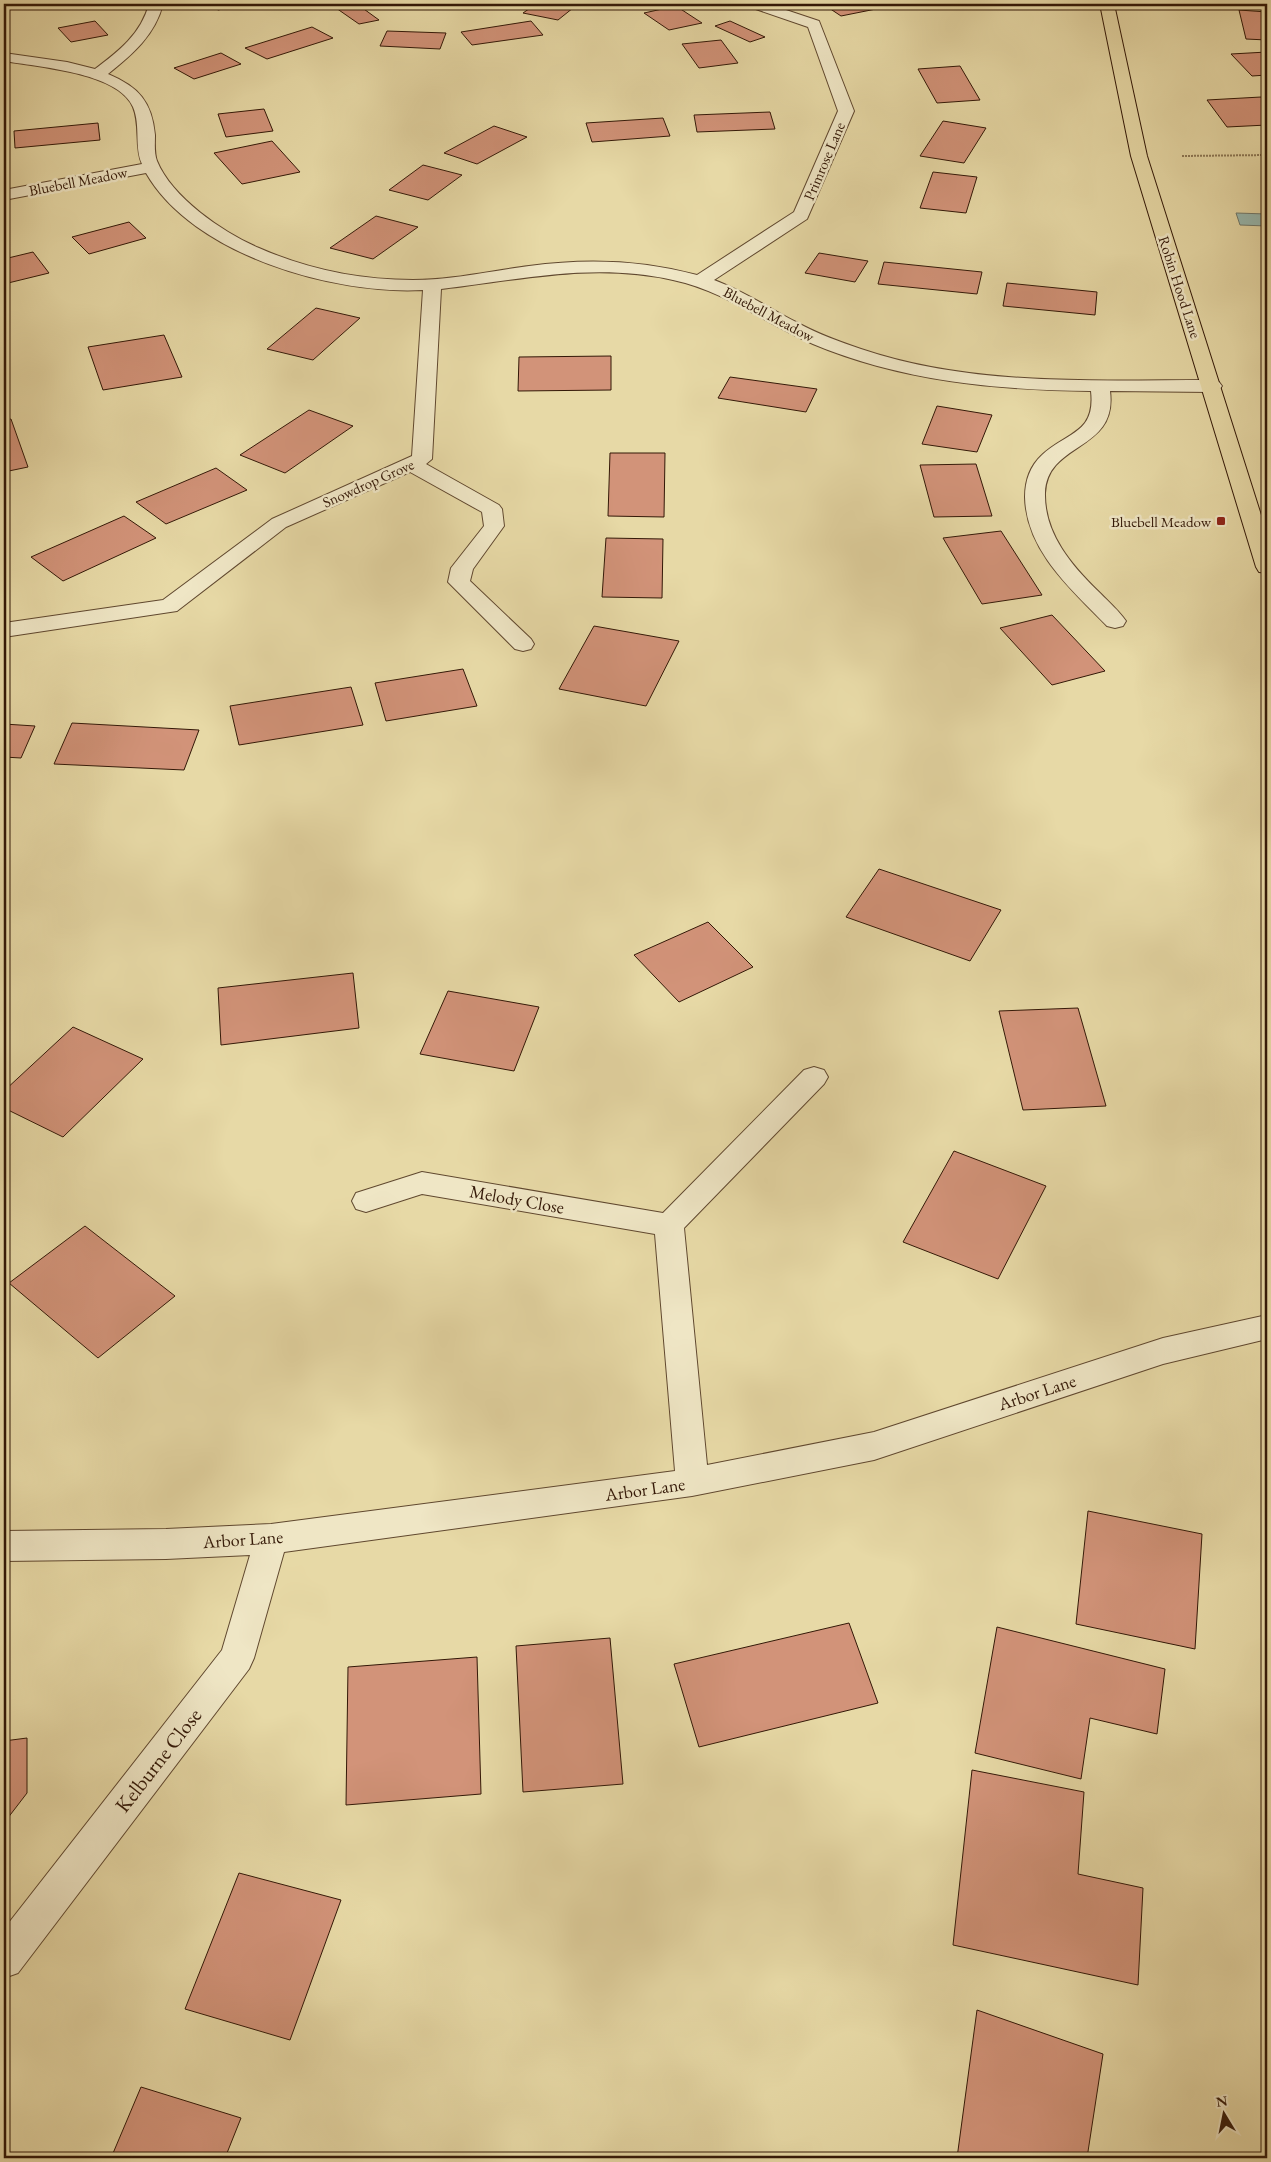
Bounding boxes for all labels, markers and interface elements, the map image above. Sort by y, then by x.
street label: Primrose Lane [799,119,849,203]
street label: Bluebell Meadow [27,162,130,200]
street label: Robin Hood Lane [1155,233,1206,341]
street label: Bluebell Meadow [720,282,818,346]
street label: Snowdrop Grove [319,454,417,512]
place label: Bluebell Meadow [1111,512,1212,531]
marker: Bluebell Meadow [1215,515,1227,527]
street label: Melody Close [468,1179,566,1219]
street label: Arbor Lane [994,1369,1079,1416]
street label: Arbor Lane [603,1472,686,1506]
street label: Arbor Lane [201,1525,284,1553]
street label: Kelburne Close [109,1702,207,1818]
north arrow [1198,2090,1248,2140]
text: N [1215,2091,1230,2111]

